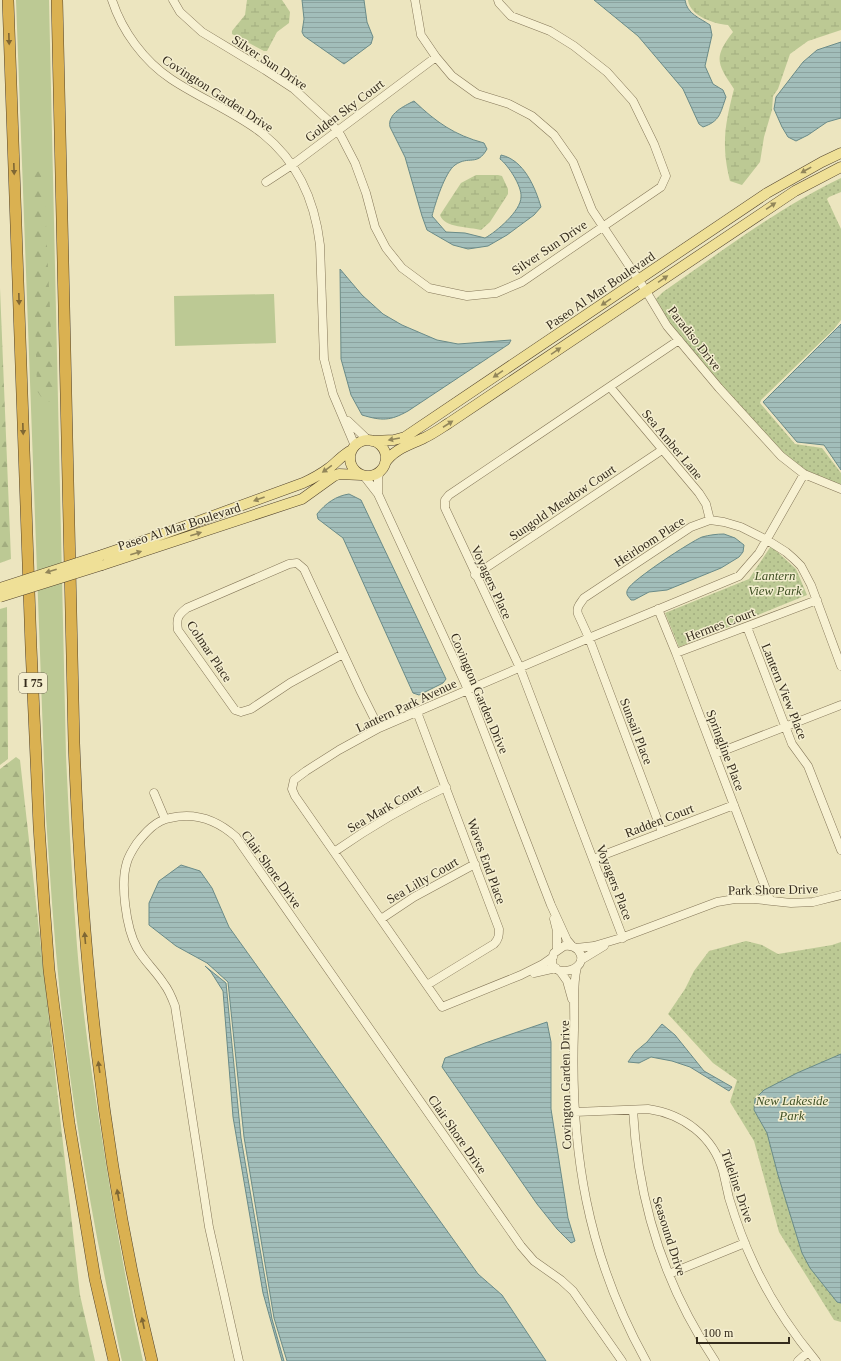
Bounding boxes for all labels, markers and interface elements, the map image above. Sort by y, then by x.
street label: Silver Sun Drive [229,32,310,93]
one-way arrow [6,33,13,45]
street label: Covington Garden Drive [159,52,276,135]
street label: Golden Sky Court [302,76,387,145]
one-way arrow [11,163,17,176]
one-way arrow [800,167,812,174]
one-way arrow [766,202,777,210]
street label: Silver Sun Drive [509,217,590,278]
street label: Paseo Al Mar Boulevard [543,248,658,332]
one-way arrow [658,275,669,283]
one-way arrow [15,293,22,305]
one-way arrow [601,298,612,305]
street label: Paradiso Drive [665,303,725,374]
one-way arrow [550,347,561,355]
one-way arrow [493,370,504,378]
street label: Sea Amber Lane [639,406,706,482]
one-way arrow [442,420,453,427]
one-way arrow [20,423,27,435]
one-way arrow [388,436,401,442]
street label: Sungold Meadow Court [506,461,619,544]
one-way arrow [321,465,332,474]
one-way arrow [252,497,264,503]
street label: Paseo Al Mar Boulevard [116,499,243,553]
street label: Heirloom Place [611,513,688,570]
one-way arrow [191,530,203,536]
street label: Voyagers Place [468,543,515,622]
one-way arrow [130,550,142,556]
park label: Lantern View Park [748,568,802,598]
one-way arrow [45,569,57,575]
street label: Hermes Court [683,604,757,645]
street label: Colmar Place [184,618,236,685]
street label: Covington Garden Drive [447,631,512,756]
street label: Lantern View Place [758,641,811,742]
road number: I 75 [19,673,47,693]
street label: Lantern Park Avenue [353,675,459,735]
street label: Sunsail Place [617,696,656,767]
street label: Springline Place [703,708,748,793]
street label: Sea Mark Court [345,781,424,836]
street label: Radden Court [623,800,696,840]
street label: Waves End Place [464,816,509,906]
street label: Clair Shore Drive [238,828,305,911]
street label: Voyagers Place [593,842,636,922]
street label: Sea Lilly Court [384,854,461,907]
street label: Park Shore Drive [728,881,818,898]
one-way arrow [82,932,88,944]
street label: Covington Garden Drive [557,1020,574,1150]
one-way arrow [96,1061,102,1073]
street label: Clair Shore Drive [425,1092,490,1177]
park label: New Lakeside Park [755,1093,829,1123]
street label: Tideline Drive [718,1148,757,1225]
one-way arrow [115,1189,121,1202]
street label: Seasound Drive [650,1195,690,1278]
one-way arrow [139,1317,145,1329]
scale bar [697,1319,789,1345]
text: 100 m [703,1326,734,1340]

